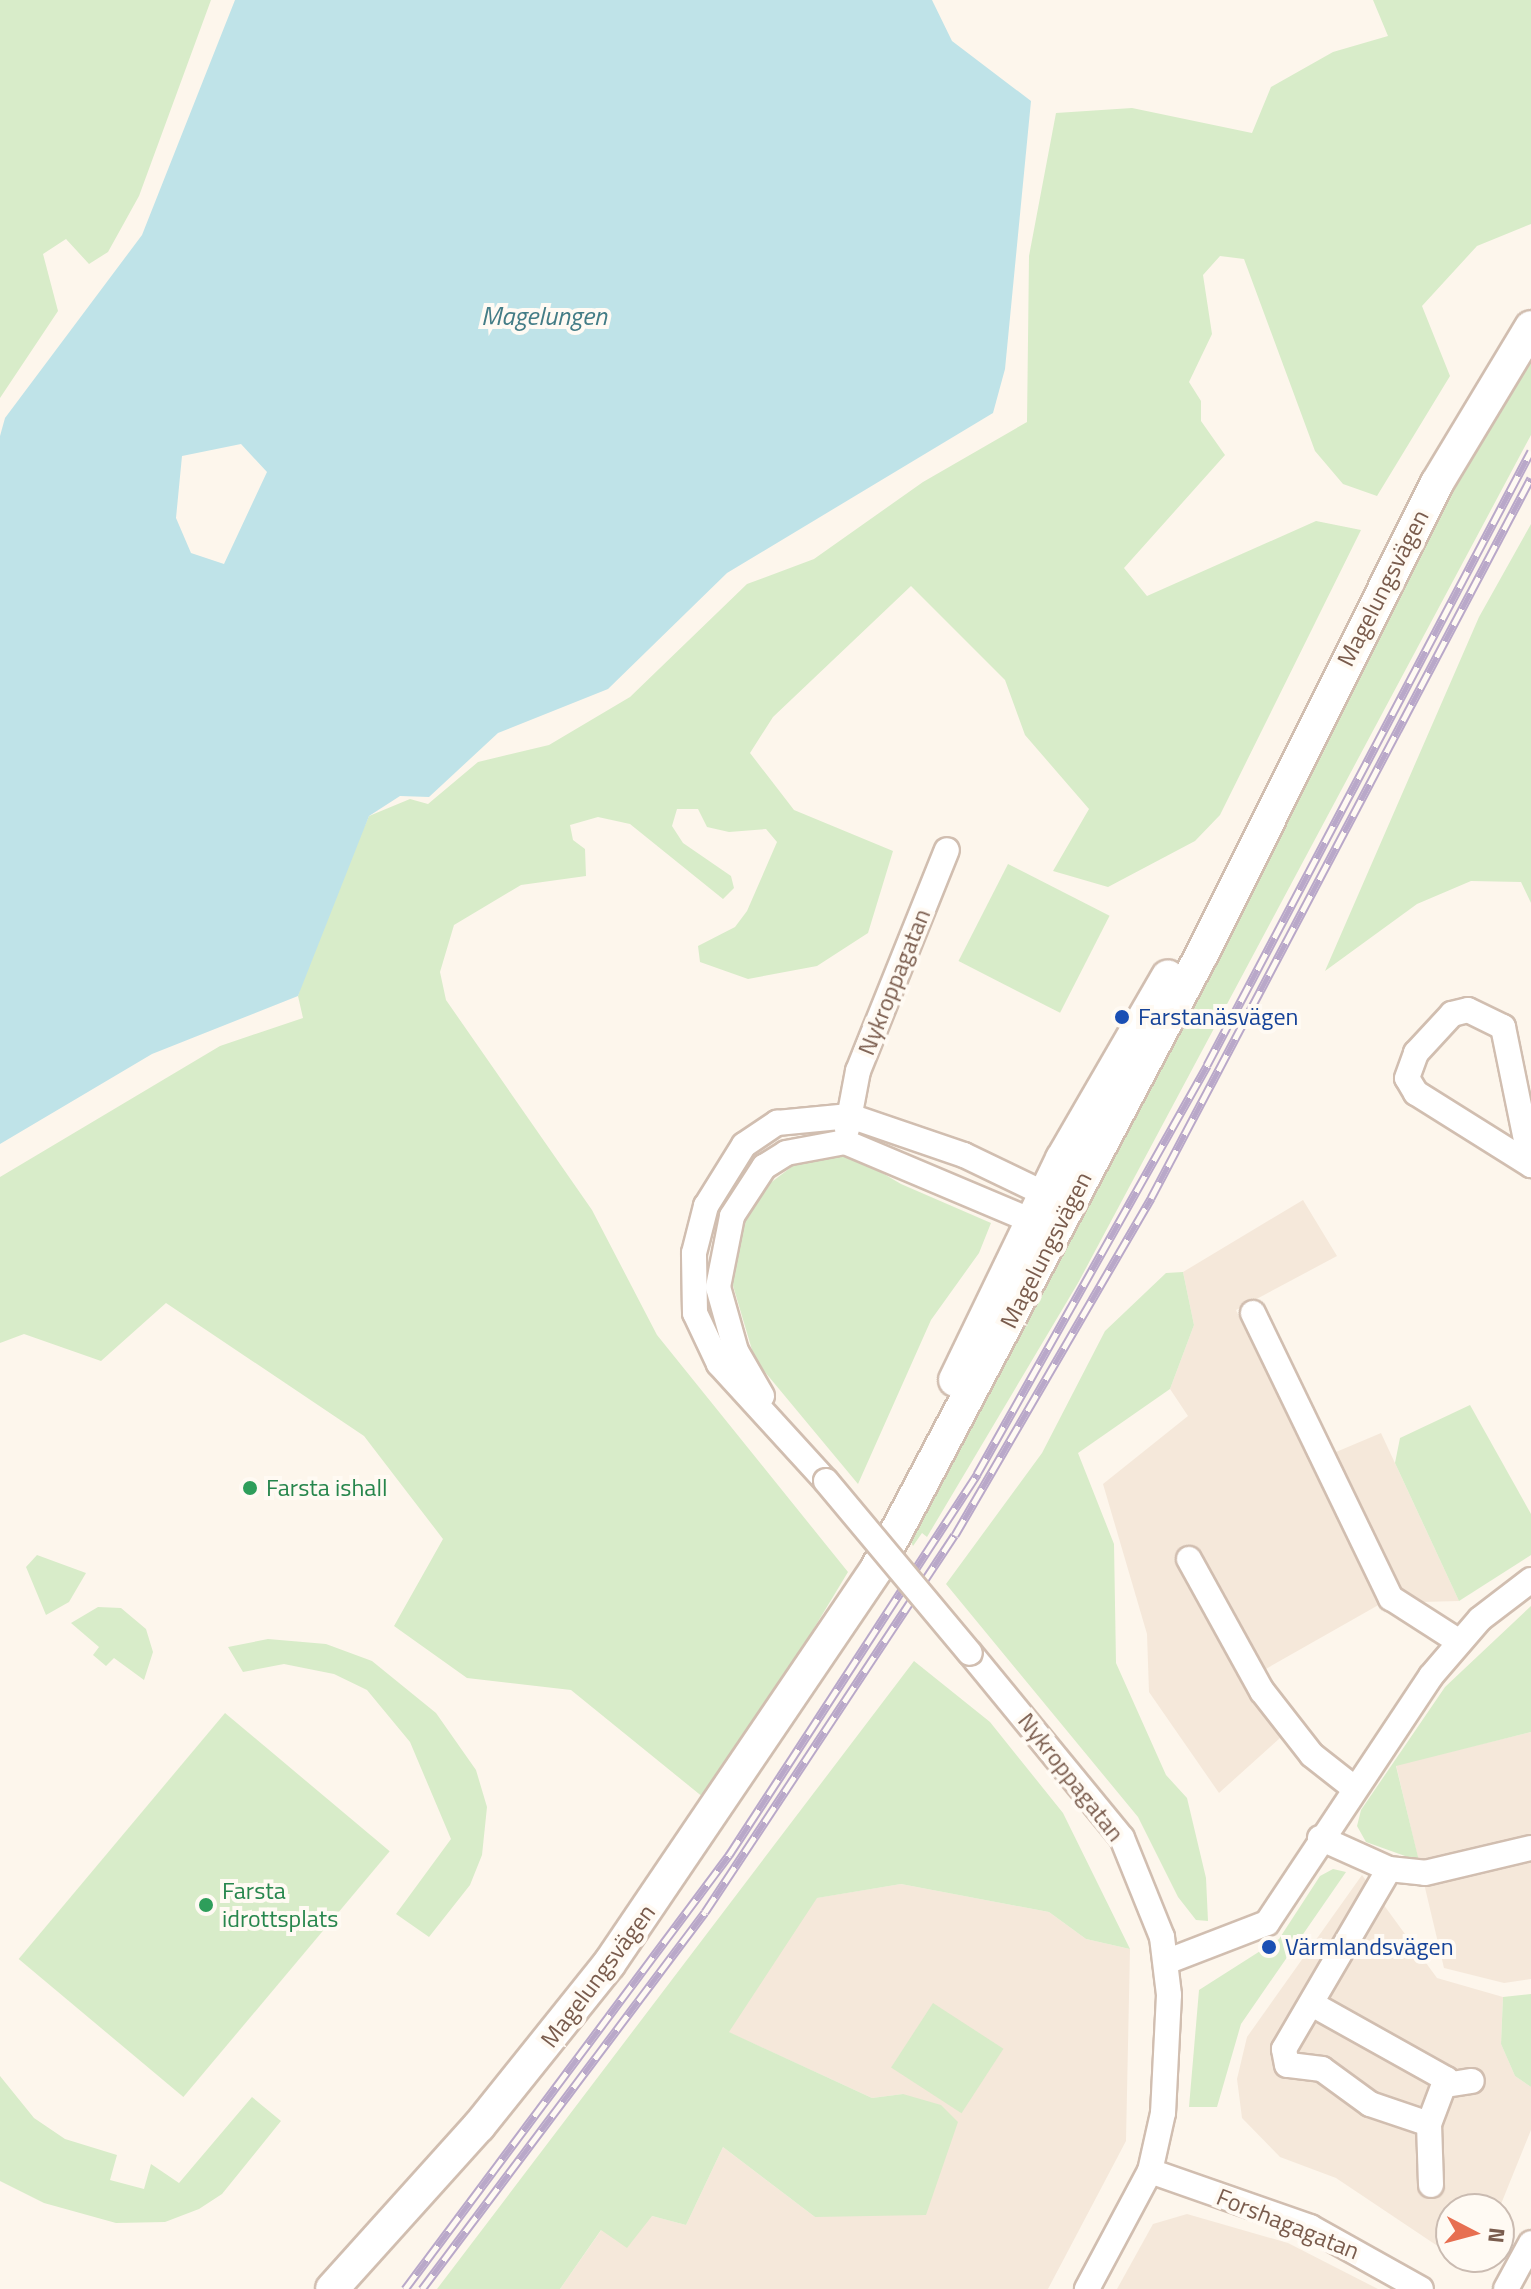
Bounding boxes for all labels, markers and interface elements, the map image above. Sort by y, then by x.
water label: Magelungen [481,300,607,332]
street label: Magelungsvägen [1331,505,1435,671]
street label: Nykroppagatan [852,905,936,1059]
place label: Farstanäsvägen [1138,1003,1298,1031]
marker: Farstanäsvägen [1113,1008,1131,1026]
street label: Magelungsvägen [994,1167,1098,1333]
place label: Farsta ishall [266,1474,387,1502]
marker: Farsta ishall [241,1479,259,1497]
street label: Nykroppagatan [1012,1707,1130,1847]
place label: Farsta idrottsplats [222,1877,338,1933]
marker: Farsta idrottsplats [197,1896,215,1914]
street label: Magelungsvägen [535,1899,661,2053]
place label: Värmlandsvägen [1285,1933,1454,1961]
marker: Värmlandsvägen [1260,1938,1278,1956]
street label: Forshagagatan [1212,2182,1364,2266]
north arrow [1435,2193,1515,2273]
text: N [1479,2226,1515,2245]

